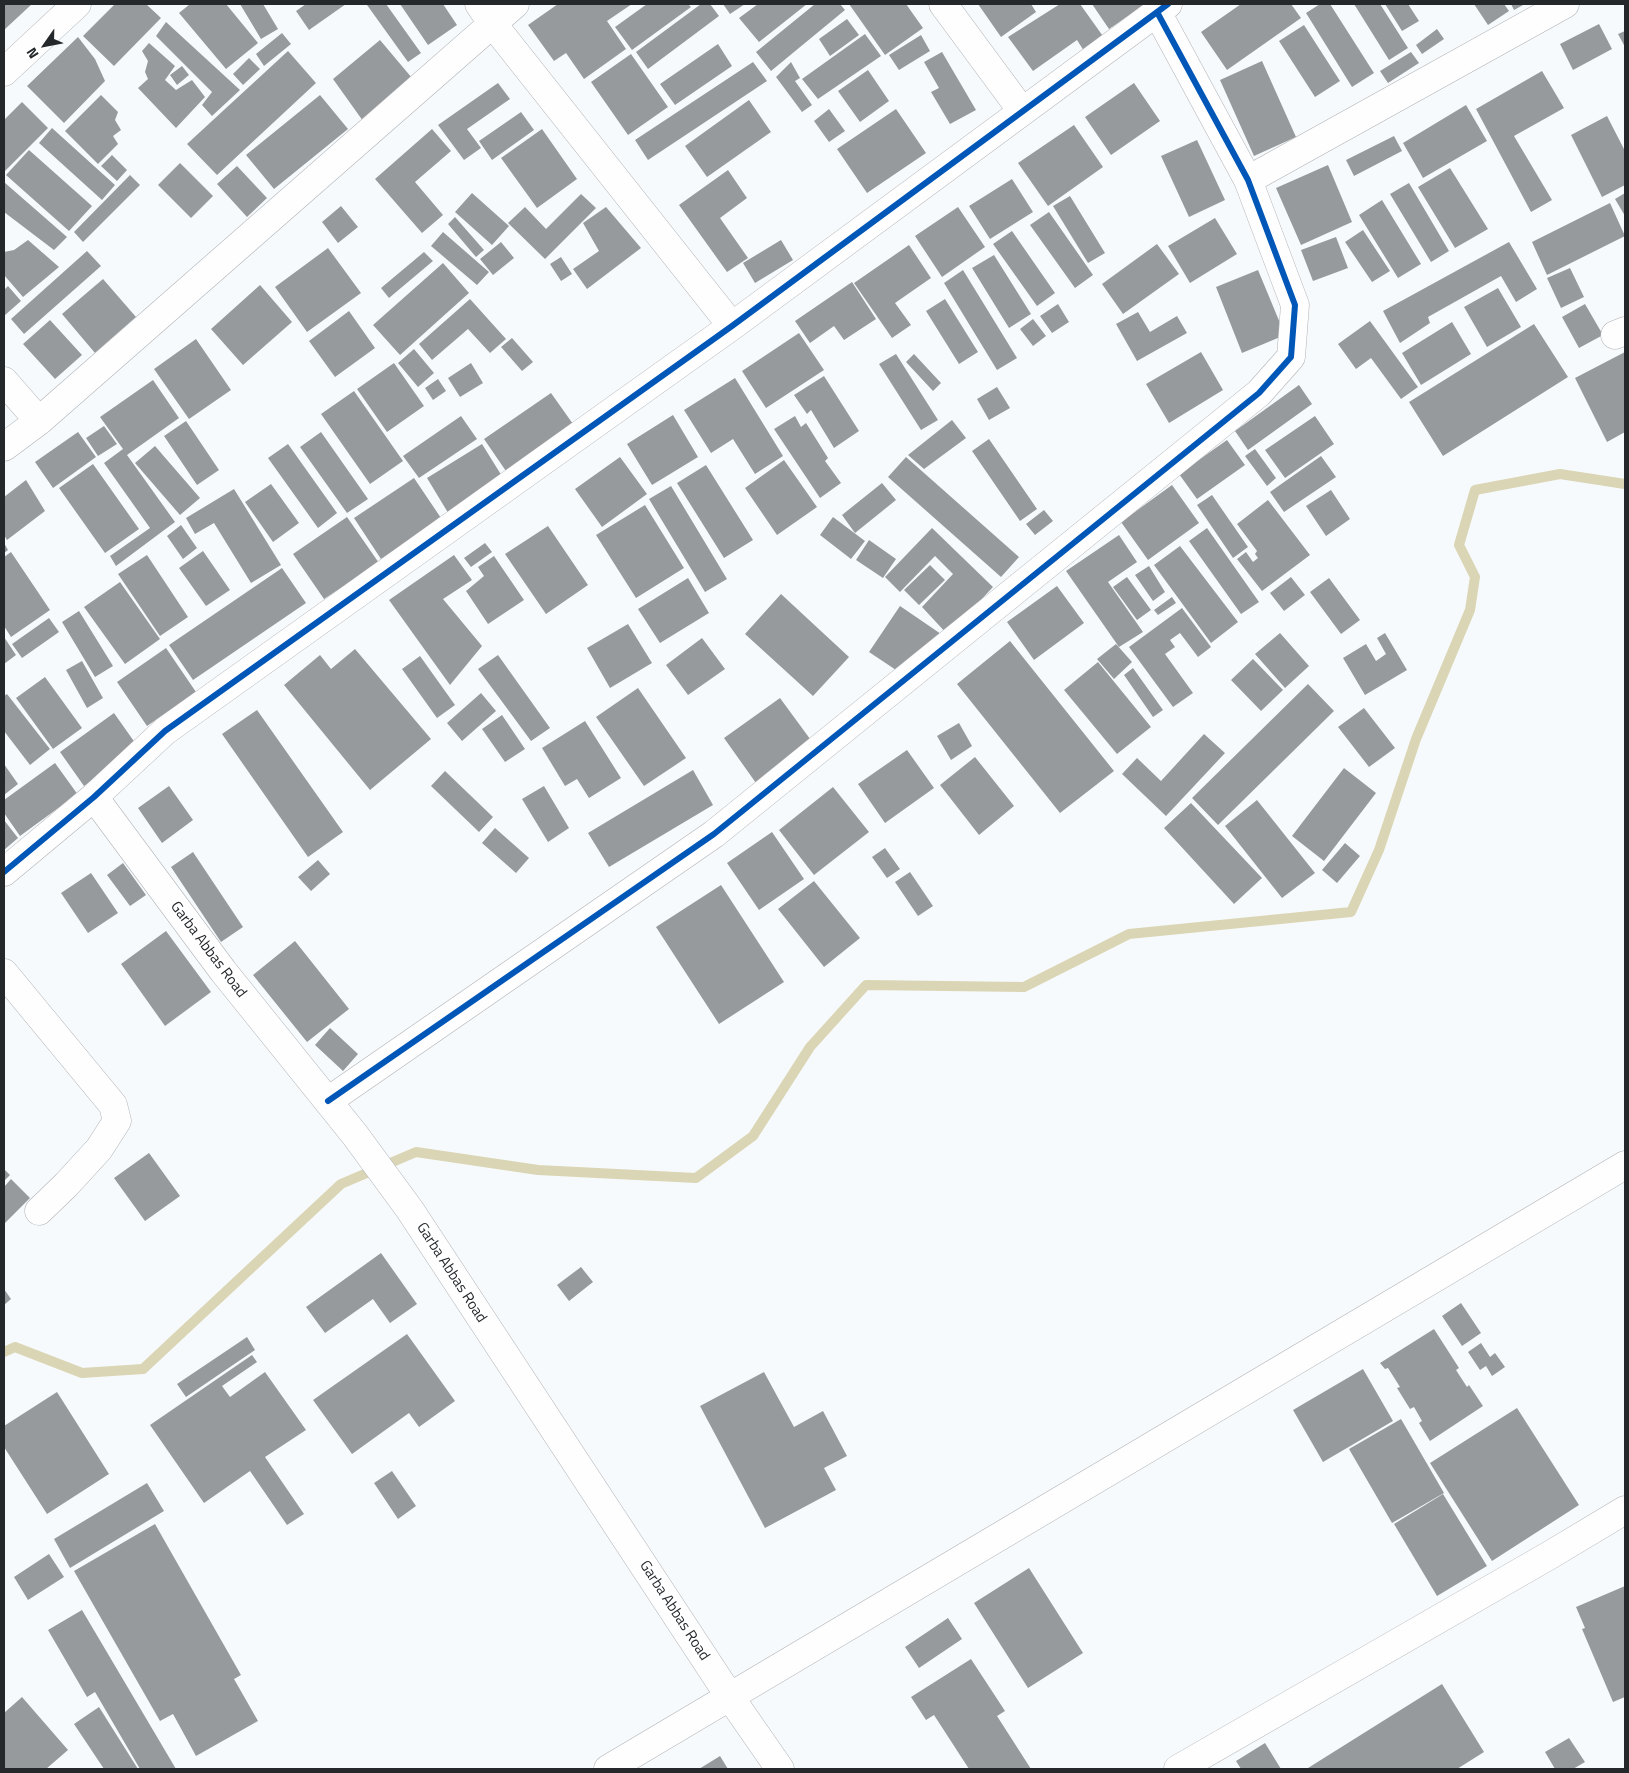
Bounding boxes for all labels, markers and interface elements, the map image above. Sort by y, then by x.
north arrow [20,20,70,70]
text: N [21,44,43,63]
street label: Garba Abbas Road [166,898,250,1002]
street label: Garba Abbas Road [412,1220,490,1326]
street label: Garba Abbas Road [635,1558,713,1664]

